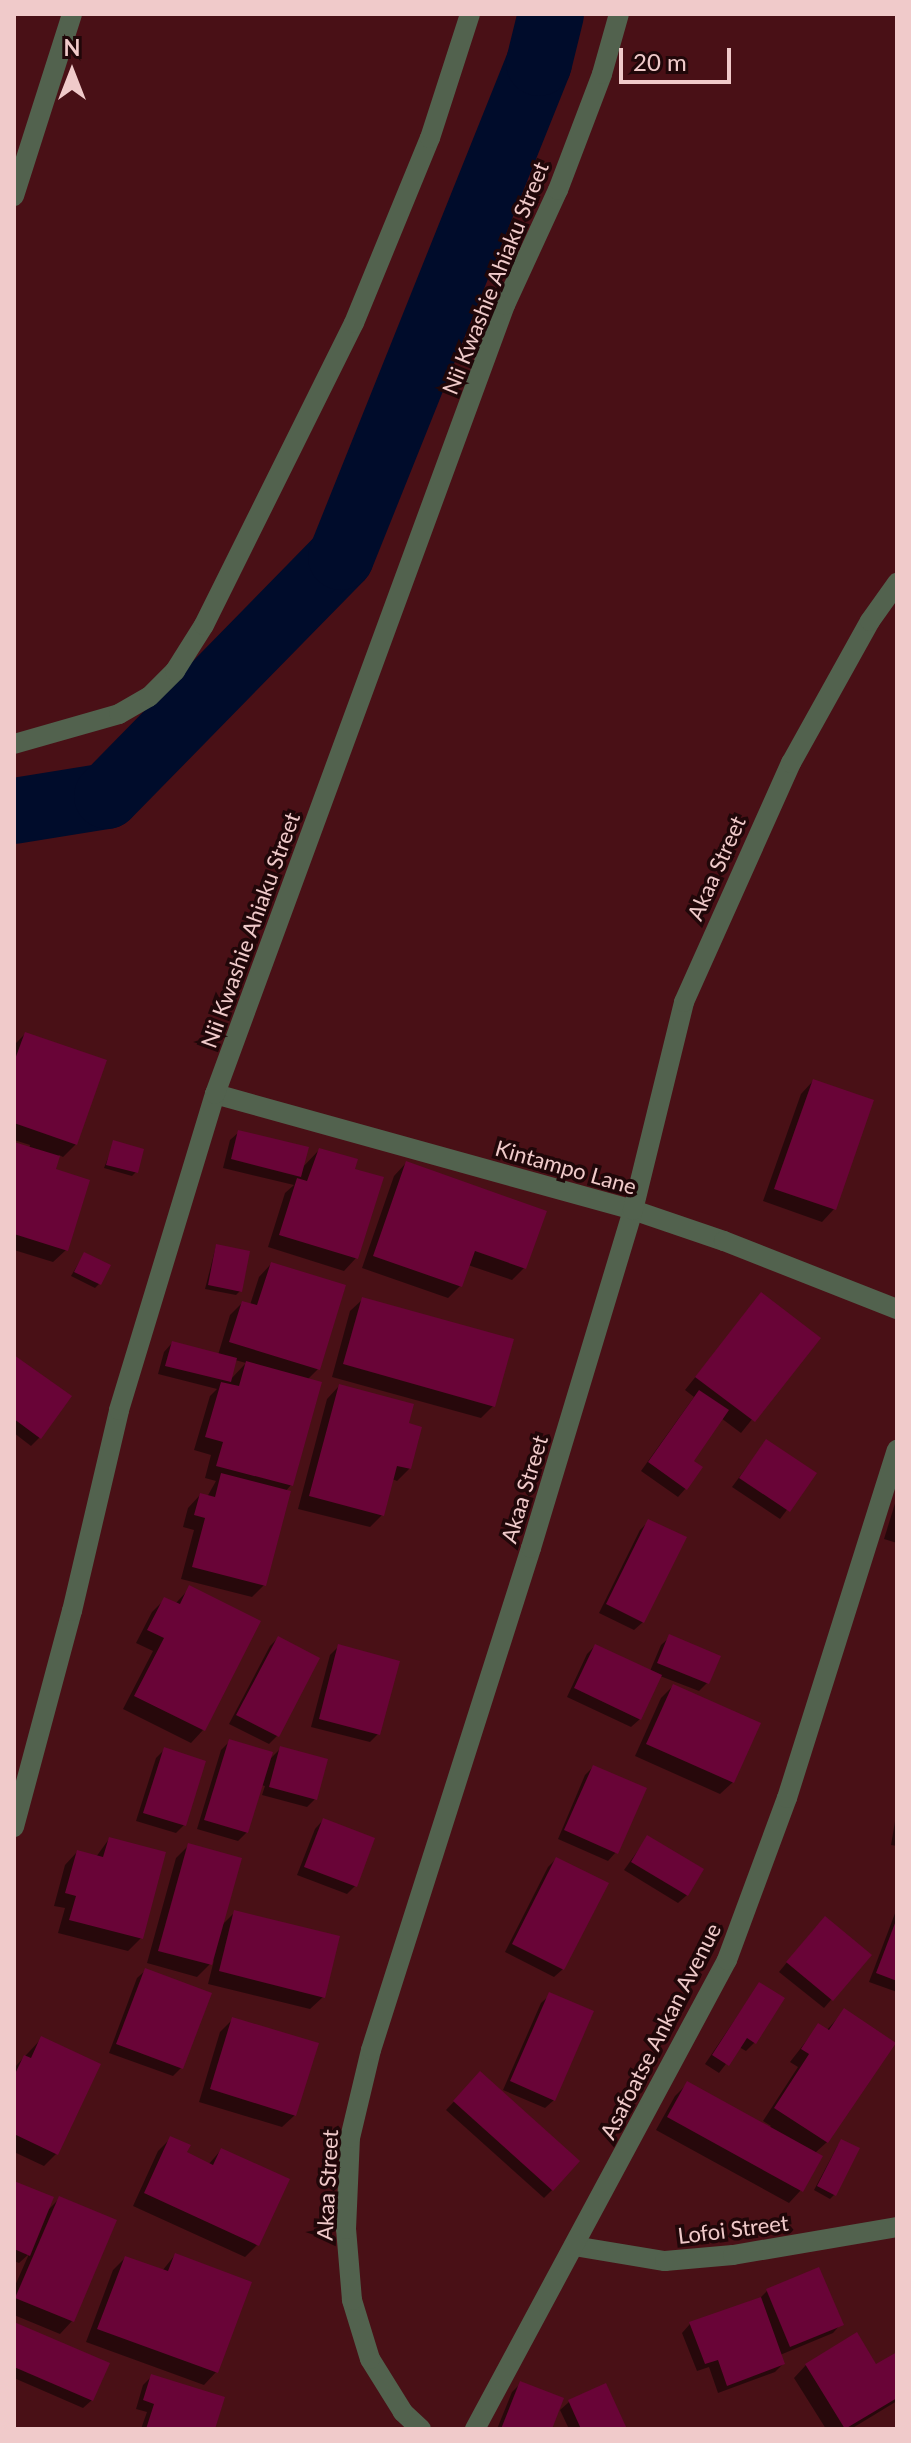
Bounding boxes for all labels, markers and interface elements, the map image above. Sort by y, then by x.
north arrow [32,32,112,112]
scale bar [623,32,735,82]
text: N [64,34,80,61]
text: 20 m [633,47,687,76]
street label: Nii Kwashie Ahiaku Street [436,157,554,399]
street label: Nii Kwashie Ahiaku Street [195,808,305,1052]
street label: Akaa Street [681,812,751,924]
street label: Kintampo Lane [492,1134,640,1200]
street label: Akaa Street [495,1432,553,1546]
street label: Asafoatse Ankan Avenue [594,1918,726,2144]
street label: Akaa Street [311,2129,343,2241]
street label: Lofoi Street [676,2209,790,2249]

